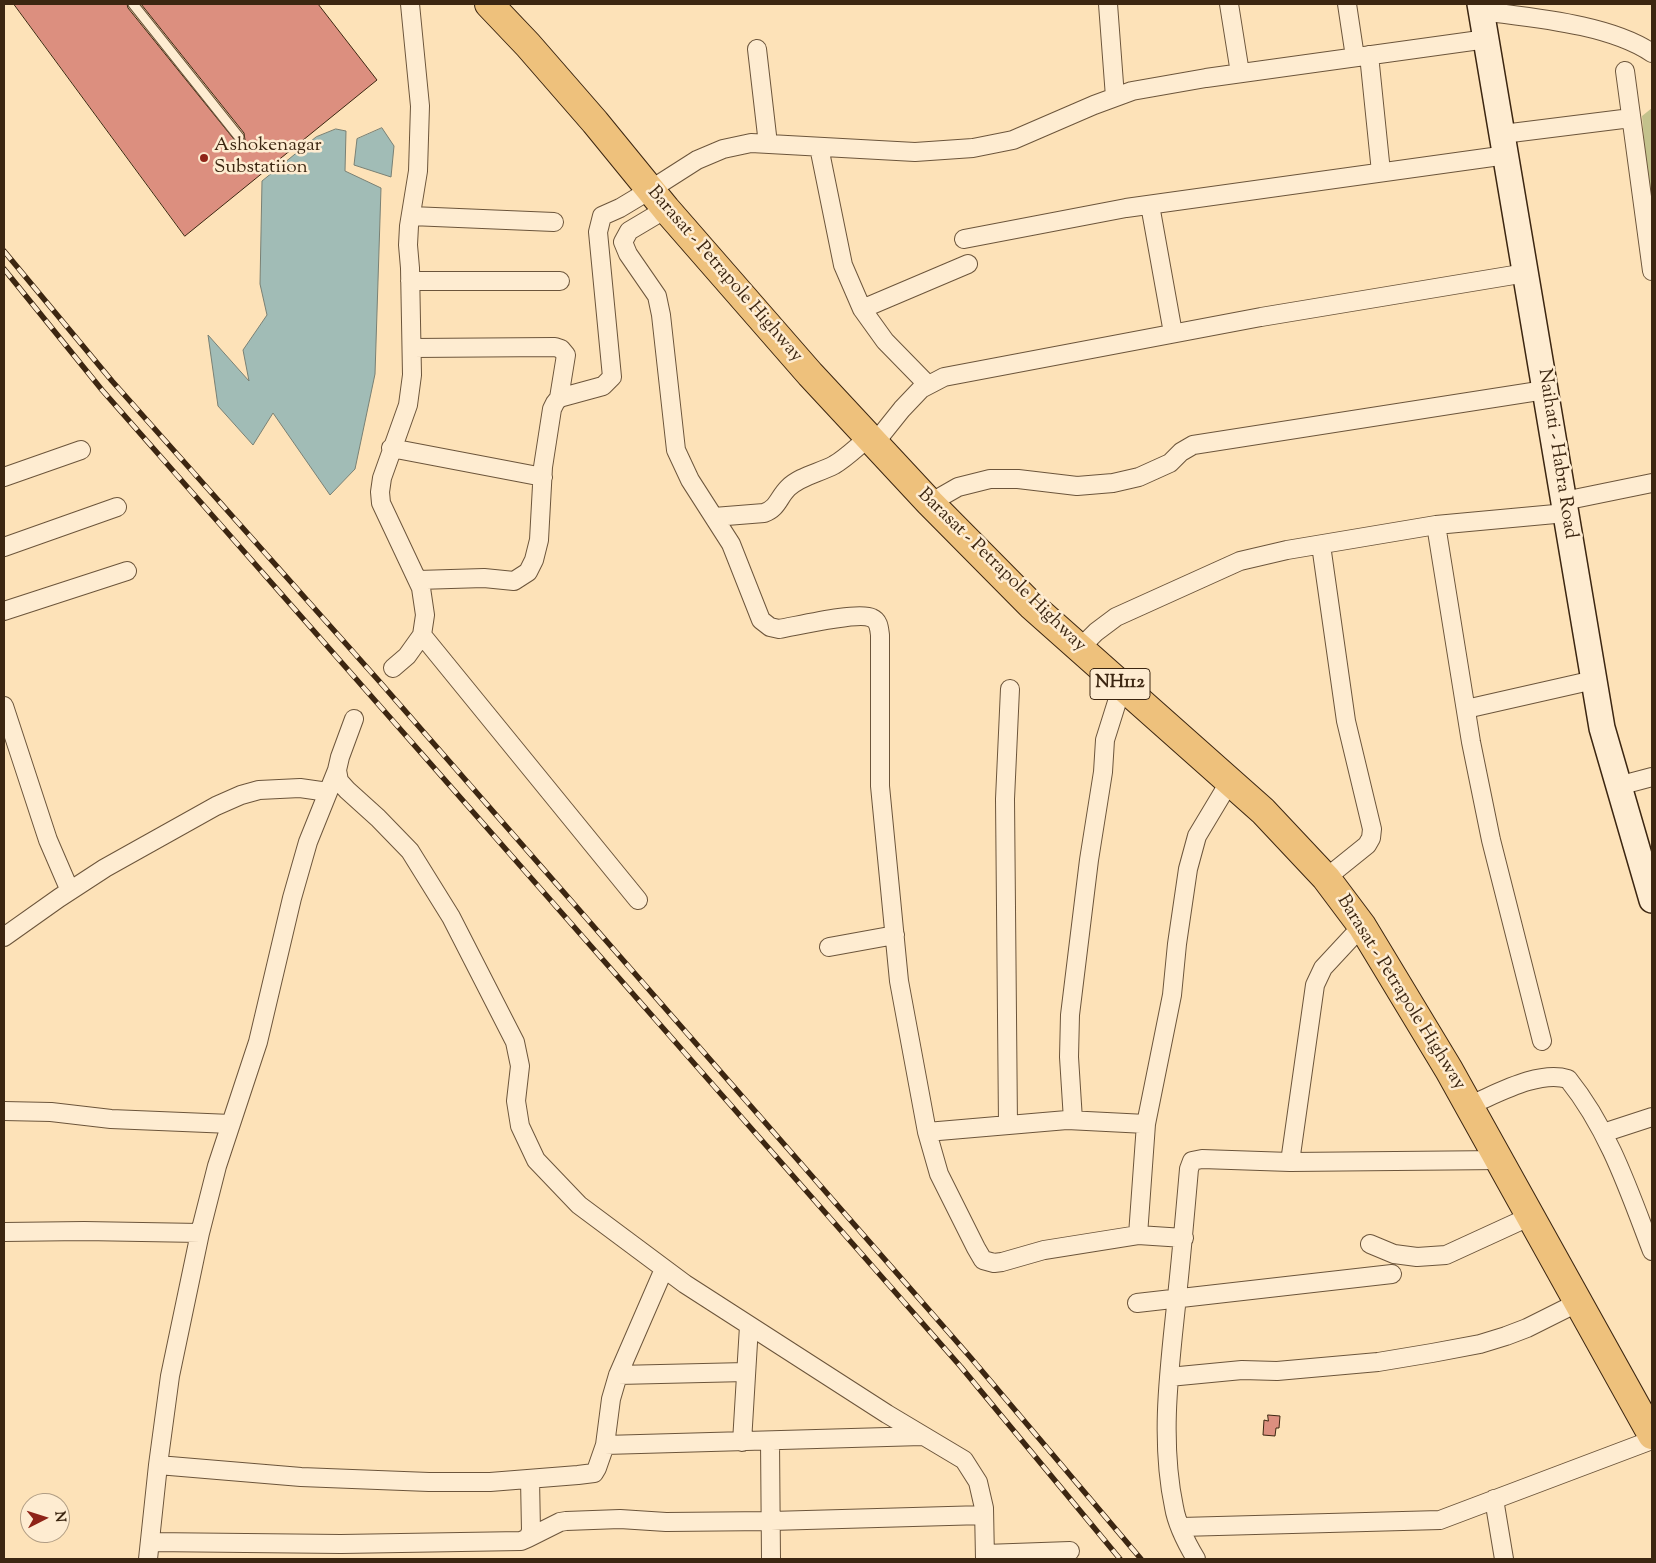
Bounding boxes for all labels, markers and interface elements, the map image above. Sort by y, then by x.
place label: Ashokenagar Substatiion [214,136,322,180]
marker: Ashokenagar Substatiion [198,152,210,164]
street label: Barasat - Petrapole Highway [641,182,807,368]
street label: Naihati - Habra Road [1531,367,1581,541]
street label: Barasat - Petrapole Highway [912,484,1090,658]
road number: NH112 [1090,669,1150,700]
street label: Barasat - Petrapole Highway [1330,891,1470,1095]
north arrow [20,1493,70,1543]
text: N [48,1510,69,1523]

